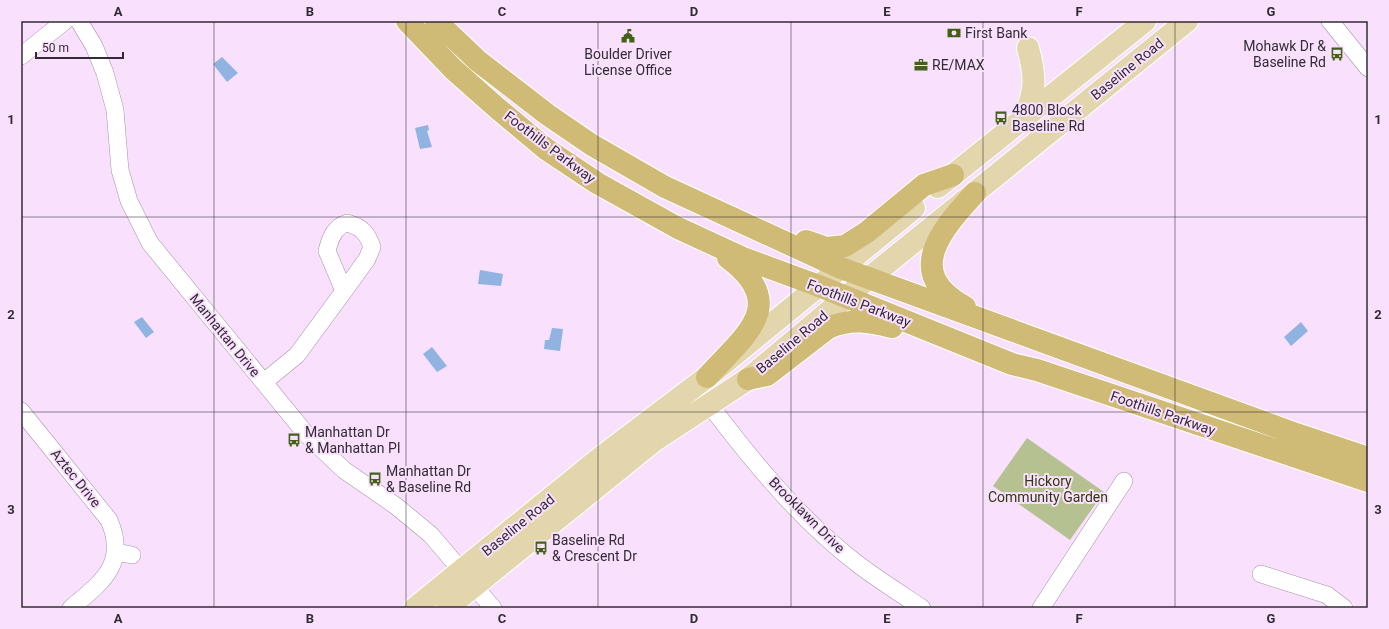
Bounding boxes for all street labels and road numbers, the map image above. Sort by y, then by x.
street label: Baseline Road [1088,35,1166,103]
street label: Foothills Parkway [501,108,599,187]
street label: Foothills Parkway [805,276,913,330]
street label: Manhattan Drive [187,290,263,380]
street label: Baseline Road [753,307,831,377]
street label: Foothills Parkway [1109,388,1218,439]
street label: Aztec Drive [48,446,104,510]
street label: Brooklawn Drive [766,474,848,556]
street label: Baseline Road [479,491,557,559]

